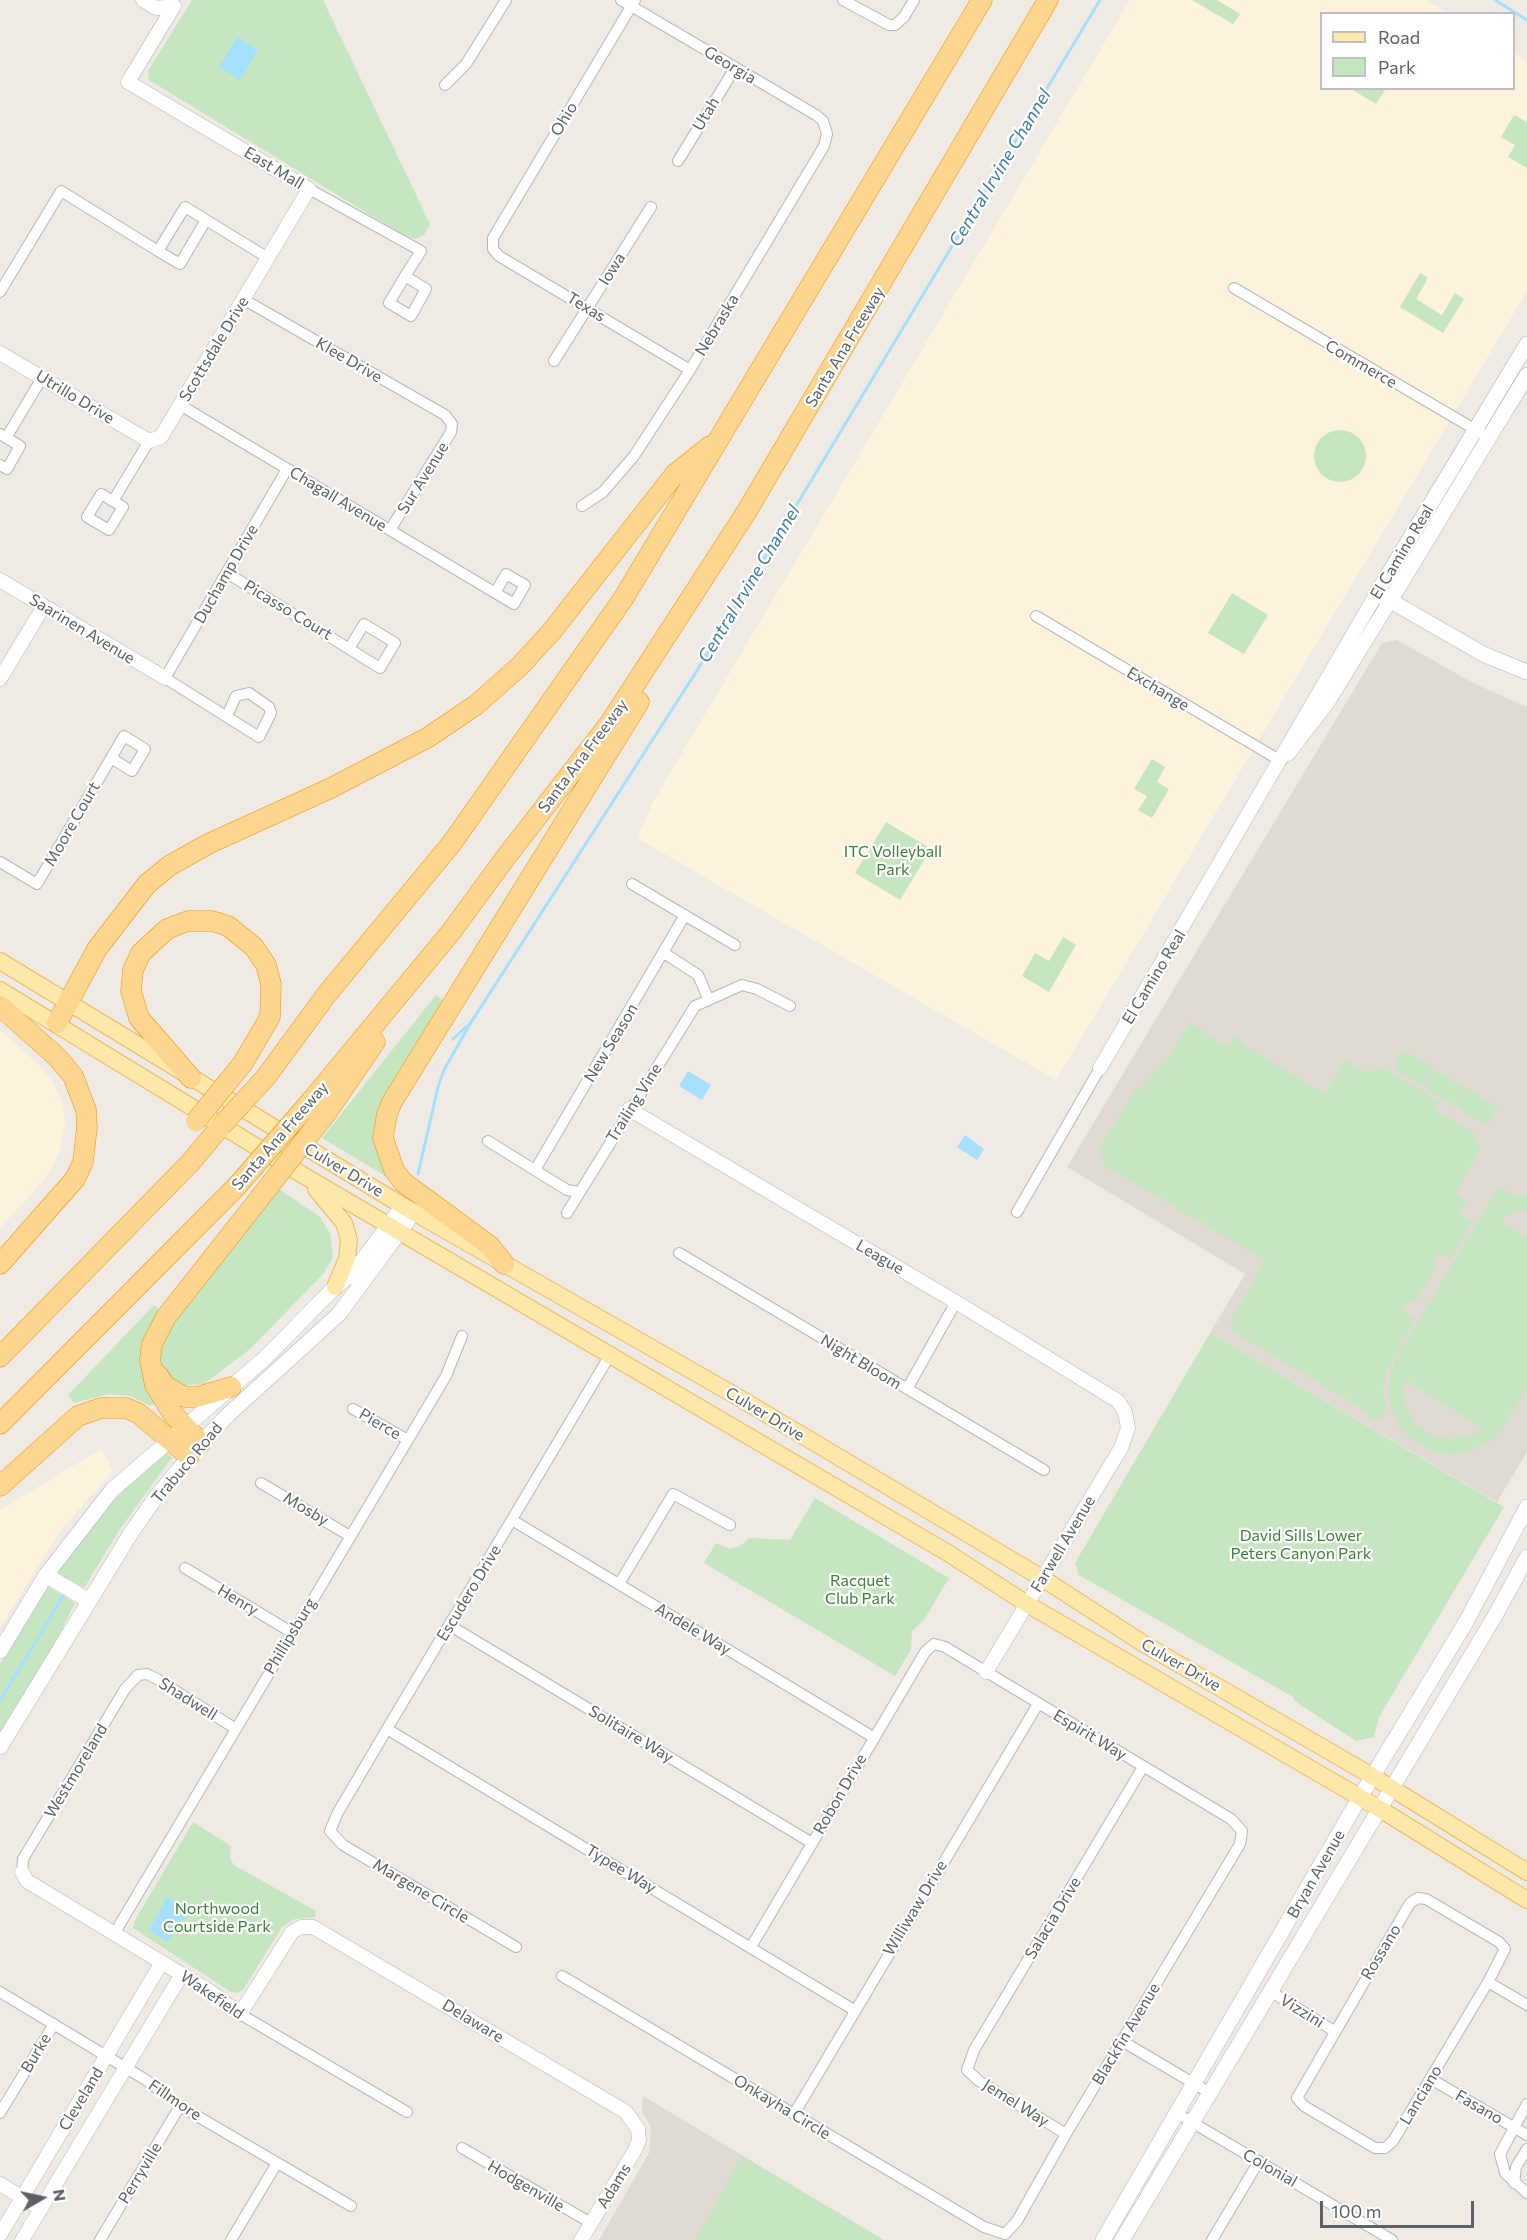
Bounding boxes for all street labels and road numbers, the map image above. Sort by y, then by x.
street label: Georgia [701,42,759,88]
street label: Utah [689,94,723,134]
street label: Ohio [547,99,581,139]
street label: East Mall [241,143,307,193]
street label: Iowa [595,249,629,289]
street label: Santa Ana Freeway [801,283,889,411]
street label: Texas [563,288,609,326]
street label: Nebraska [691,291,743,359]
street label: Scottsdale Drive [175,293,253,405]
street label: Klee Drive [312,333,386,387]
street label: Commerce [1322,336,1400,392]
street label: Utrillo Drive [32,366,118,428]
street label: Sur Avenue [393,439,453,517]
street label: Chagall Avenue [286,462,390,536]
street label: El Camino Real [1366,501,1438,603]
street label: Duchamp Drive [190,521,262,627]
street label: Picasso Court [240,576,336,644]
street label: Saarinen Avenue [26,590,138,668]
street label: Exchange [1123,663,1193,715]
street label: Santa Ana Freeway [534,695,632,817]
street label: Moore Court [40,778,104,870]
street label: El Camino Real [1118,926,1190,1028]
street label: New Season [580,1000,642,1086]
street label: Trailing Vine [602,1060,666,1146]
street label: Santa Ana Freeway [228,1078,332,1194]
street label: Culver Drive [301,1139,387,1201]
street label: League [853,1236,907,1278]
street label: Night Bloom [817,1330,905,1394]
street label: Culver Drive [722,1383,808,1445]
street label: Pierce [356,1404,404,1444]
street label: Trabuco Road [148,1419,226,1507]
street label: Mosby [280,1488,332,1530]
street label: Farwell Avenue [1027,1492,1099,1596]
street label: Escudero Drive [433,1541,505,1645]
street label: Henry [214,1580,262,1620]
street label: Phillipsburg [260,1594,320,1678]
street label: Andele Way [651,1599,735,1659]
street label: Culver Drive [1138,1635,1224,1695]
street label: Shadwell [155,1674,221,1724]
street label: Solitaire Way [585,1701,677,1767]
street label: Espirit Way [1050,1706,1130,1764]
street label: Westmoreland [40,1720,112,1822]
street label: Robon Drive [809,1750,871,1838]
street label: Bryan Avenue [1283,1826,1349,1922]
street label: Typee Way [582,1840,660,1898]
street label: Margene Circle [369,1855,473,1927]
street label: Williwaw Drive [879,1857,951,1959]
street label: Salacia Drive [1021,1874,1085,1962]
street label: Rossano [1357,1921,1405,1983]
street label: Wakefield [177,1967,247,2023]
street label: Blackfin Avenue [1088,1980,1164,2088]
street label: Vizzini [1276,1990,1328,2032]
street label: Delaware [439,1995,507,2047]
street label: Burke [17,2030,55,2076]
street label: Lanciano [1396,2062,1446,2128]
street label: Cleveland [55,2064,107,2134]
street label: Onkayha Circle [730,2071,834,2143]
street label: Fillmore [145,2075,205,2125]
street label: Jemel Way [979,2075,1053,2131]
street label: Fasano [1452,2086,1506,2128]
street label: Perryville [114,2139,166,2207]
street label: Colonial [1239,2145,1301,2191]
street label: Hodgenville [484,2156,568,2216]
street label: Adams [593,2160,635,2212]

